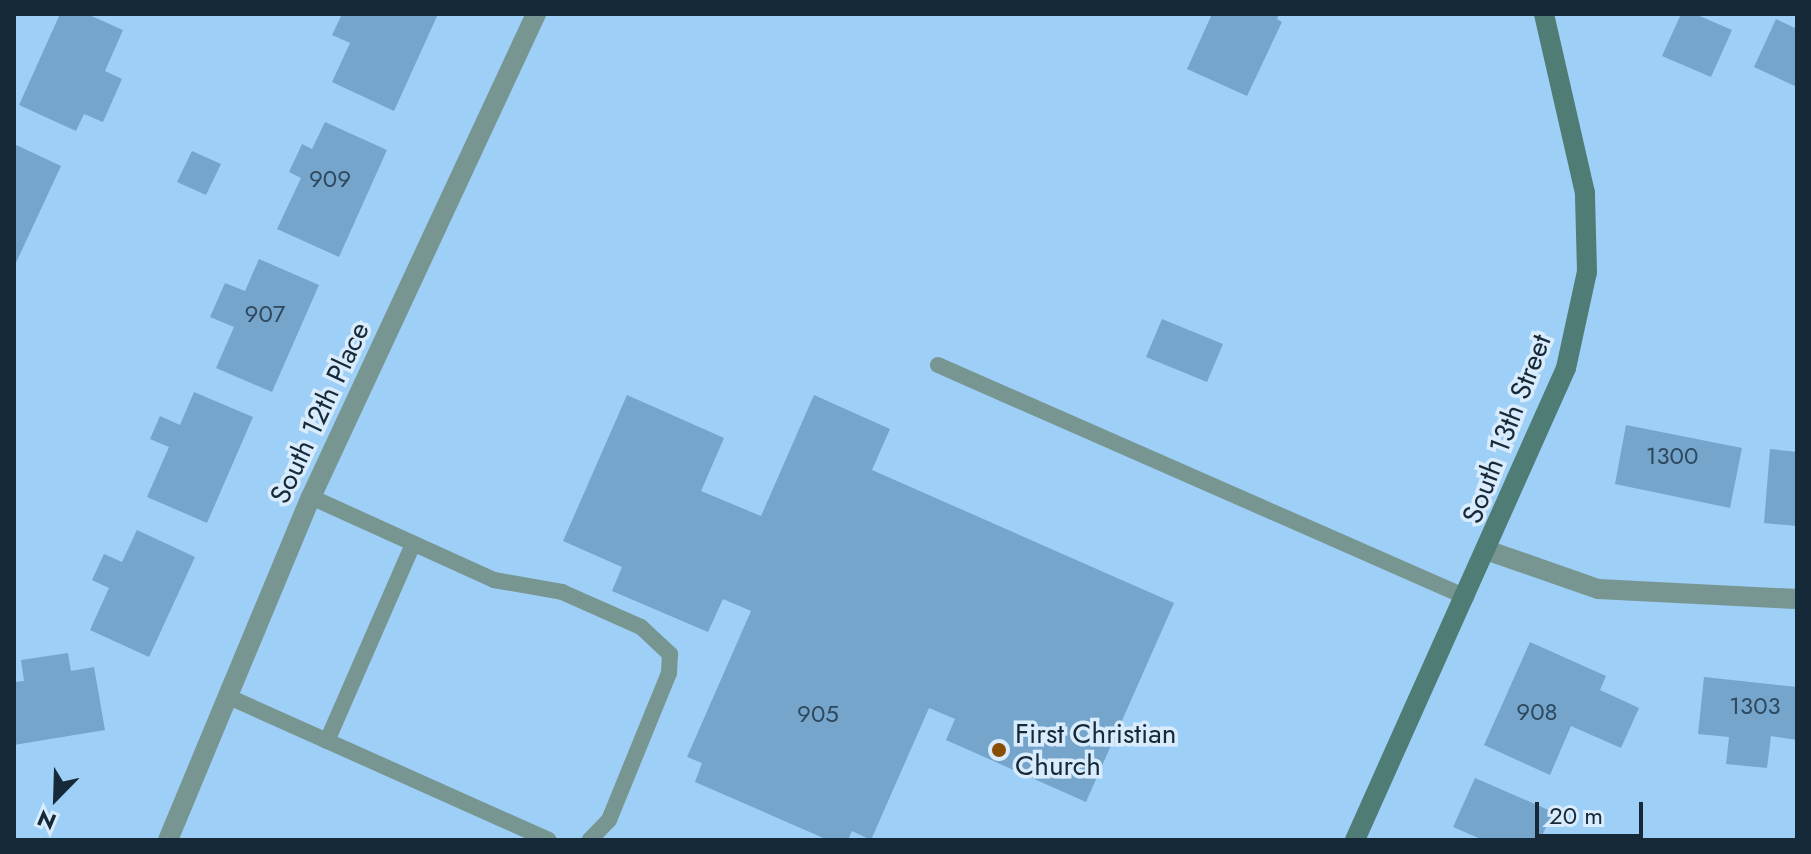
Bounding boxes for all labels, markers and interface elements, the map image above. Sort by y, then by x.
house number: 909 [309,165,351,193]
house number: 907 [245,300,285,328]
street label: South 12th Place [263,317,377,509]
street label: South 13th Street [1456,330,1558,528]
house number: 1300 [1646,442,1698,470]
house number: 1303 [1729,692,1781,720]
house number: 908 [1516,698,1558,726]
house number: 905 [797,700,839,728]
place label: First Christian Church [1015,717,1177,783]
marker: First Christian Church [990,741,1008,759]
north arrow [16,758,96,838]
scale bar [1539,786,1647,836]
text: 20 m [1549,798,1603,833]
text: N [32,802,61,838]

